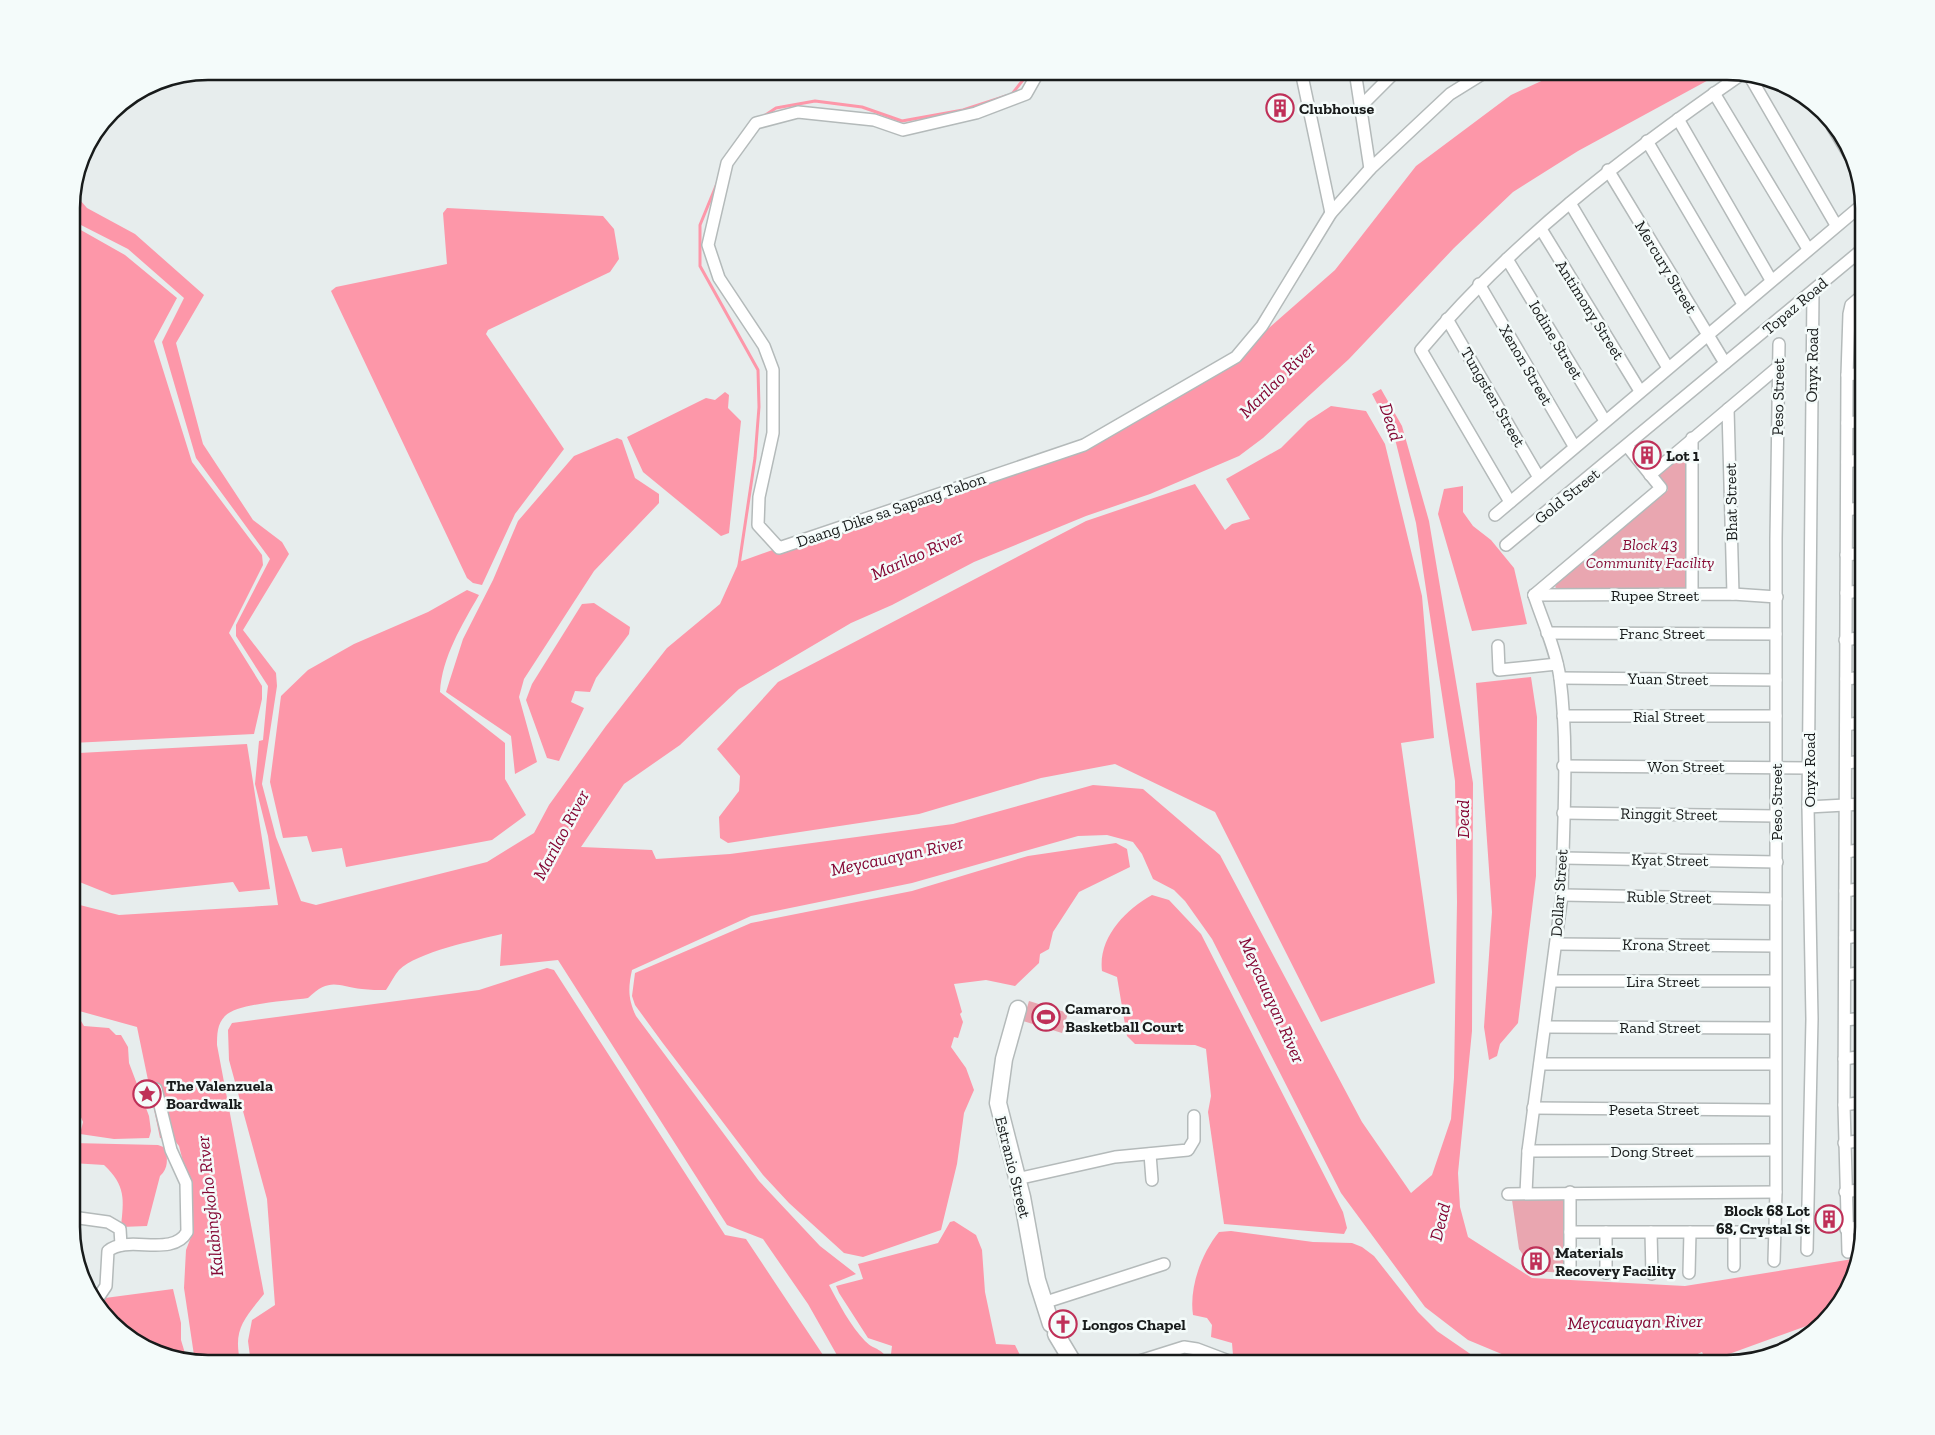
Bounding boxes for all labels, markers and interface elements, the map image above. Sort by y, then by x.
building icon: Clubhouse [1265,93,1295,123]
place label: Clubhouse [1299,99,1374,118]
street label: Mercury Street [1631,217,1701,317]
street label: Antimony Street [1552,256,1628,364]
street label: Topaz Road [1759,273,1832,339]
street label: Iodine Street [1525,297,1587,383]
street label: Xenon Street [1495,321,1557,409]
street label: Onyx Road [1802,327,1822,403]
water label: Marilao River [1234,337,1320,423]
street label: Tungsten Street [1457,344,1529,450]
street label: Peso Street [1768,358,1788,436]
water label: Dead [1375,400,1407,444]
building icon: Lot 1 [1632,440,1662,470]
place label: Lot 1 [1666,446,1700,465]
street label: Bhat Street [1721,463,1741,541]
street label: Gold Street [1531,464,1603,528]
street label: Daang Dike sa Sapang Tabon [794,468,989,551]
water label: Marilao River [867,525,967,585]
park label: Block 43 Community Facility [1586,535,1715,572]
street label: Rupee Street [1611,586,1699,605]
street label: Franc Street [1619,624,1705,643]
street label: Yuan Street [1626,669,1709,689]
street label: Rial Street [1633,707,1705,726]
street label: Onyx Road [1800,732,1819,807]
street label: Won Street [1647,757,1725,776]
street label: Peso Street [1767,763,1786,841]
water label: Marilao River [528,786,594,884]
water label: Dead [1452,800,1474,838]
street label: Ringgit Street [1620,804,1718,824]
water label: Meycauayan River [829,831,966,881]
street label: Dollar Street [1546,848,1572,938]
street label: Kyat Street [1631,850,1709,870]
street label: Ruble Street [1626,887,1712,907]
water label: Meycauayan River [1234,934,1310,1067]
street label: Krona Street [1622,935,1710,955]
street label: Lira Street [1626,972,1700,991]
place label: Camaron Basketball Court [1065,999,1184,1036]
sports icon: Camaron Basketball Court [1031,1002,1061,1032]
street label: Rand Street [1619,1018,1701,1037]
place label: The Valenzuela Boardwalk [166,1076,273,1113]
place icon: The Valenzuela Boardwalk [132,1079,162,1109]
street label: Peseta Street [1609,1100,1699,1119]
street label: Estranio Street [991,1114,1035,1220]
water label: Kalabingkoho River [192,1134,228,1278]
street label: Dong Street [1610,1142,1694,1161]
water label: Dead [1425,1201,1455,1243]
place label: Block 68 Lot 68, Crystal St [1716,1201,1811,1238]
building icon: Block 68 Lot 68, Crystal St [1814,1204,1844,1234]
place label: Materials Recovery Facility [1555,1243,1676,1280]
building icon: Materials Recovery Facility [1521,1246,1551,1276]
church icon: Longos Chapel [1048,1309,1078,1339]
water label: Meycauayan River [1567,1310,1704,1334]
place label: Longos Chapel [1082,1315,1186,1334]

